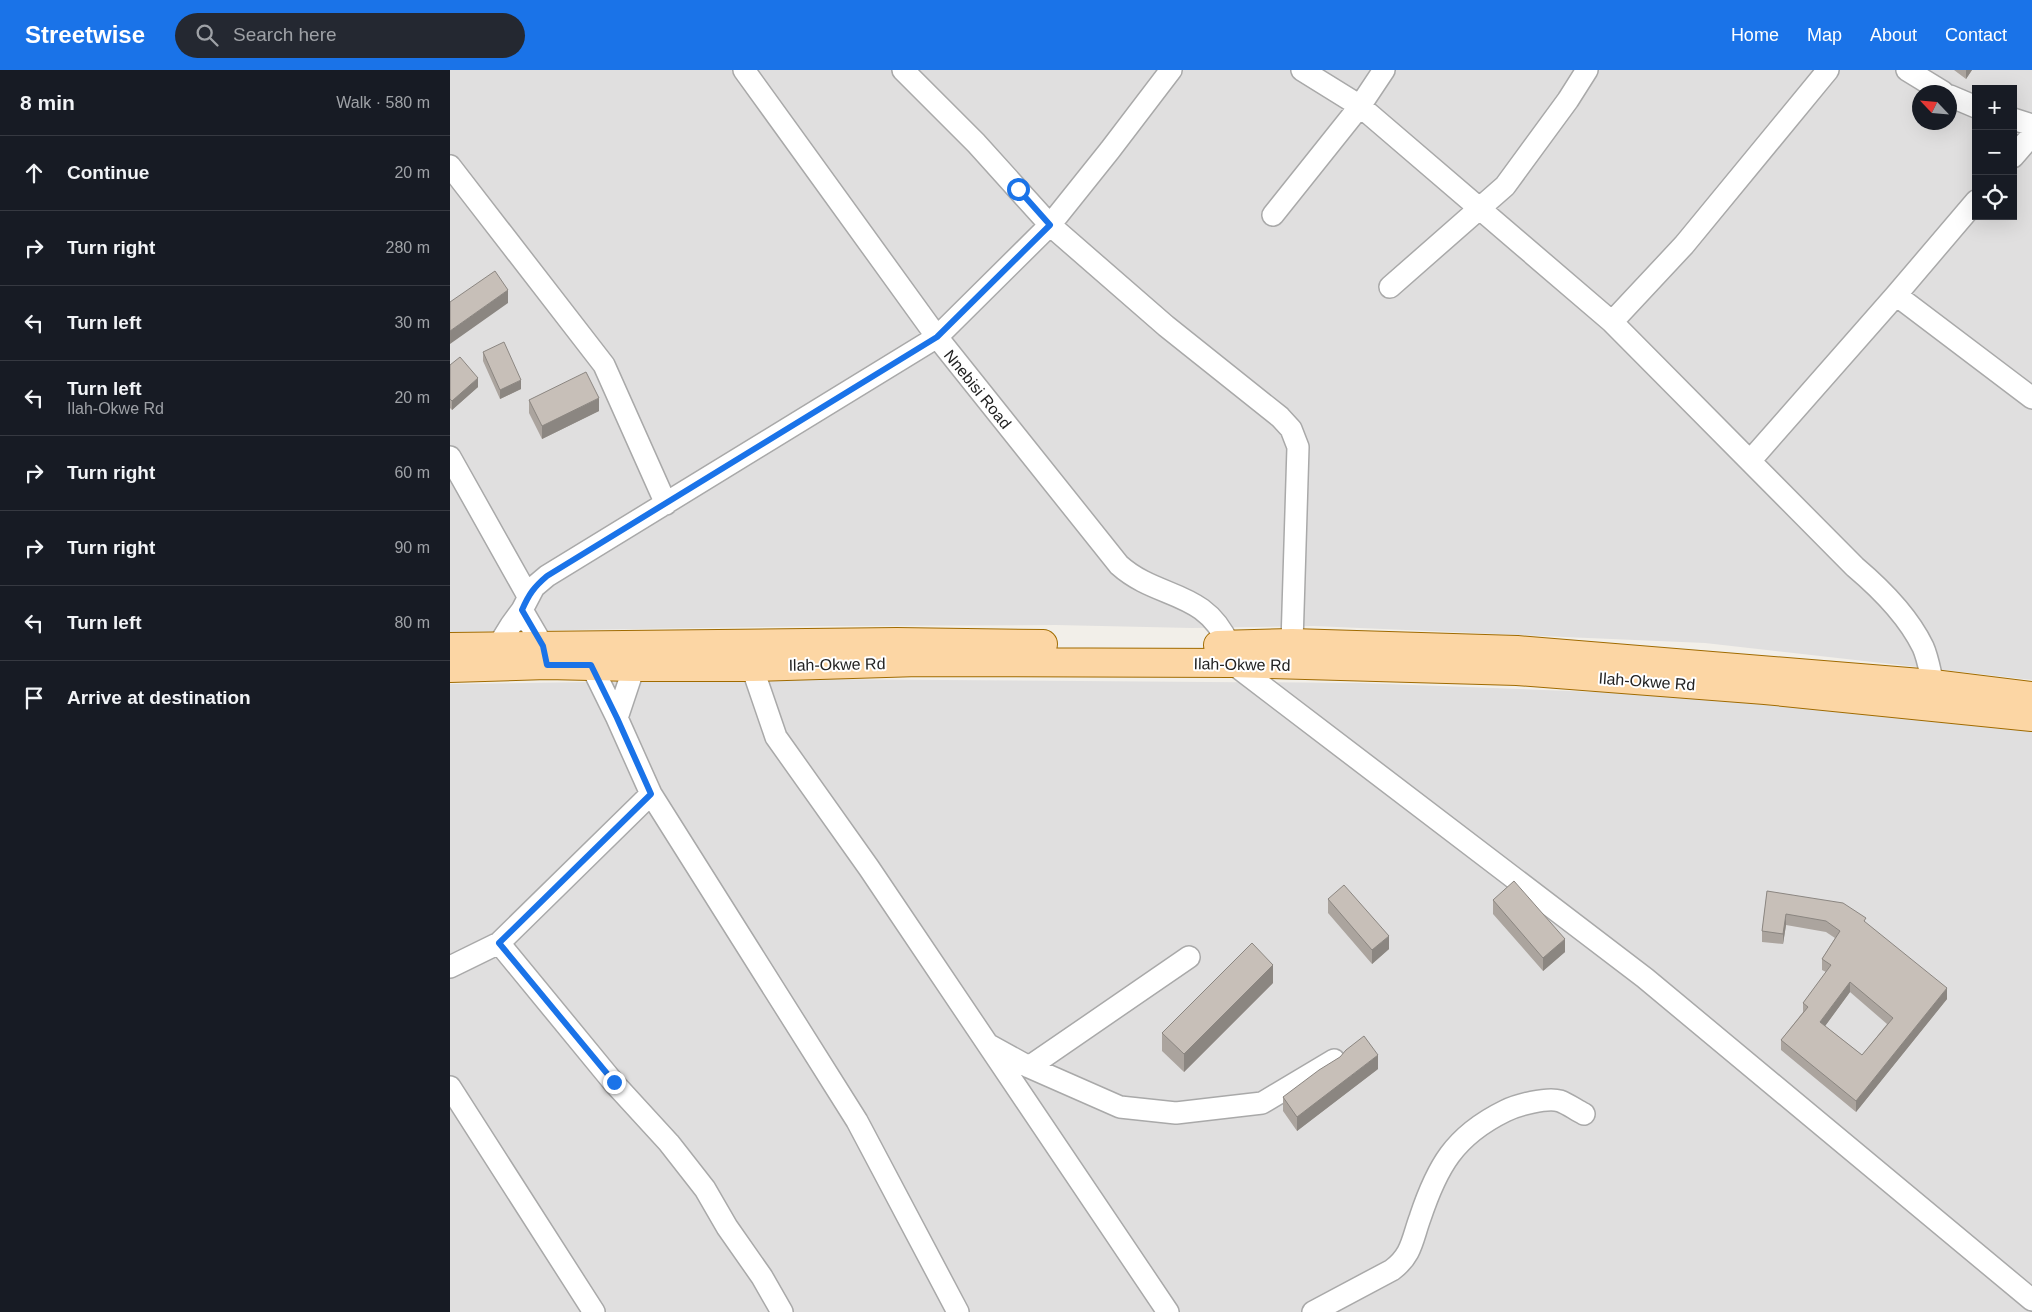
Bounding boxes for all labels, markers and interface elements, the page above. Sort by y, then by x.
search box [175,13,525,58]
text: Streetwise [25,21,145,48]
icon: search [193,21,221,49]
text: Search here [233,24,337,45]
text: Home [1731,25,1779,45]
text: Map [1807,25,1842,45]
text: About [1870,25,1917,45]
text: Contact [1945,25,2007,45]
north arrow [1912,85,1957,130]
map controls [1972,85,2017,220]
button: + [1972,85,2017,130]
text: 8 min [20,91,75,114]
text: Walk · 580 m [336,94,430,111]
button: − [1972,130,2017,175]
icon: ahead [20,159,48,187]
text: Continue [67,162,149,183]
text: 20 m [394,164,430,181]
button: locate [1972,175,2017,220]
route start [1007,178,1030,201]
icon: right [20,234,48,262]
text: Turn right [67,237,155,258]
text: 280 m [386,239,430,256]
icon: left [20,309,48,337]
text: Turn left [67,312,142,333]
text: 30 m [394,314,430,331]
street label: Nnebisi Road [941,347,1014,432]
text: Turn left [67,378,142,399]
icon: left [20,384,48,412]
text: 20 m [394,389,430,406]
text: Ilah-Okwe Rd [67,400,164,417]
icon: right [20,459,48,487]
text: Turn right [67,462,155,483]
text: 60 m [394,464,430,481]
icon: right [20,534,48,562]
text: Turn right [67,537,155,558]
text: 90 m [394,539,430,556]
icon: left [20,609,48,637]
text: Turn left [67,612,142,633]
text: 80 m [394,614,430,631]
street label: Ilah-Okwe Rd [788,655,886,674]
street label: Ilah-Okwe Rd [1193,655,1291,674]
street label: Ilah-Okwe Rd [1598,670,1696,693]
icon: arrive [20,684,48,712]
text: Arrive at destination [67,687,251,708]
route end [603,1071,626,1094]

